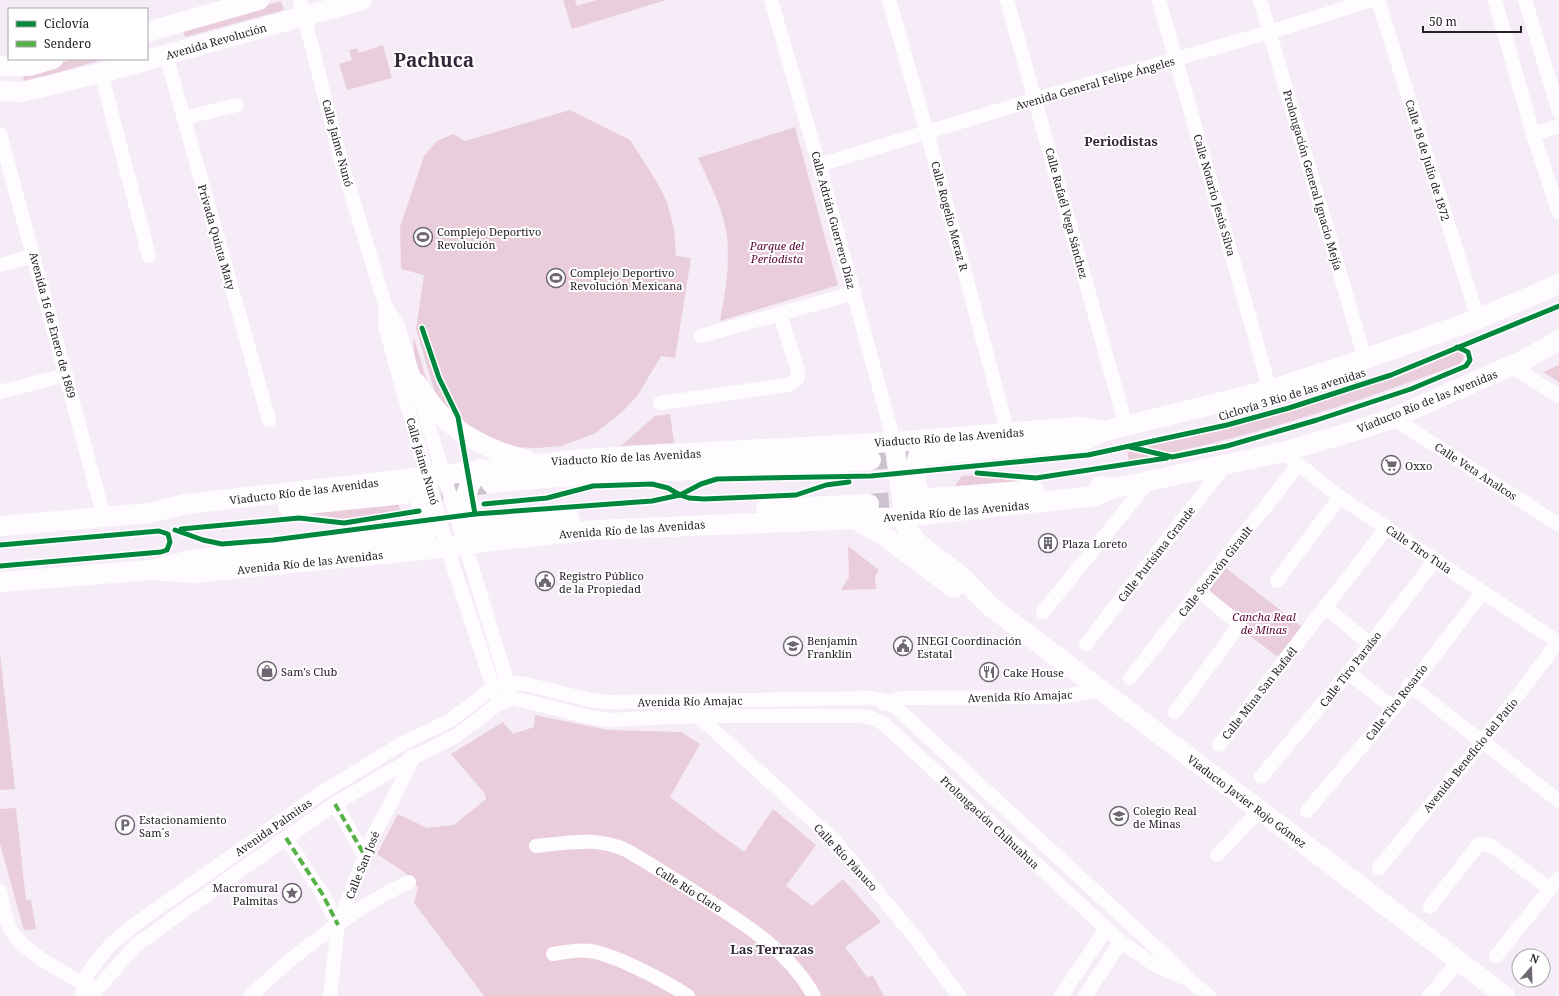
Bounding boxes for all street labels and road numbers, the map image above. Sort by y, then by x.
street label: Avenida Revolución [164,19,268,63]
street label: Avenida General Felipe Ángeles [1014,53,1176,113]
street label: Prolongación General Ignacio Mejía [1280,88,1346,272]
street label: Calle 18 de Julio de 1872 [1402,97,1454,223]
street label: Calle Jaime Nunó [319,98,357,188]
street label: Calle Notario Jesús Silva [1190,132,1240,258]
street label: Calle Rafaél Vega Sánchez [1042,146,1092,280]
street label: Calle Adrián Guerrero Díaz [808,149,860,291]
street label: Calle Rogelio Meraz R [928,159,972,273]
street label: Privada Quinta Maty [195,183,239,292]
street label: Avenida 16 de Enero de 1869 [26,250,80,400]
street label: Ciclovía 3 Rio de las avenidas [1217,364,1367,424]
street label: Viaducto Río de las Avenidas [1355,366,1499,436]
street label: Calle Jaime Nunó [403,416,443,506]
street label: Viaducto Río de las Avenidas [874,424,1024,450]
street label: Calle Veta Analcos [1432,439,1520,503]
street label: Viaducto Río de las Avenidas [551,446,701,468]
street label: Viaducto Río de las Avenidas [229,474,379,508]
street label: Avenida Río de las Avenidas [882,497,1030,525]
street label: Calle Purísima Grande [1114,503,1198,605]
street label: Avenida Río de las Avenidas [558,516,706,542]
street label: Calle Tiro Tula [1383,521,1455,577]
street label: Calle Socavón Girault [1175,522,1255,620]
street label: Avenida Río de las Avenidas [236,547,384,577]
street label: Calle Tiro Paraíso [1316,628,1384,710]
street label: Calle Mina San Rafaél [1218,643,1300,742]
street label: Calle Tiro Rosario [1361,661,1431,743]
street label: Avenida Río Amajac [967,687,1073,705]
street label: Avenida Río Amajac [637,693,743,709]
street label: Avenida Beneficio del Patio [1419,695,1521,815]
street label: Viaducto Javier Rojo Gómez [1184,751,1310,851]
street label: Prolongación Chihuahua [937,772,1043,872]
street label: Avenida Palmitas [231,795,315,859]
street label: Calle Río Pánuco [811,820,881,894]
street label: Calle San José [342,829,382,901]
street label: Calle Río Claro [653,862,725,916]

